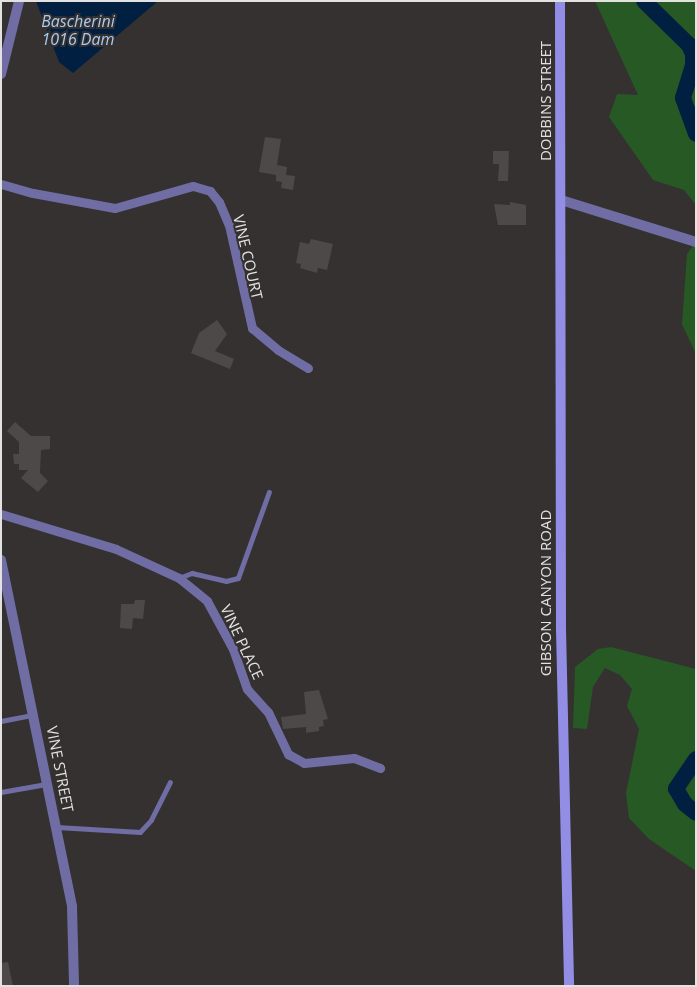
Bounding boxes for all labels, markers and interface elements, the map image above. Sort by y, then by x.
water label: Bascherini 1016 Dam [41,11,115,49]
street label: DOBBINS STREET [537,41,555,161]
street label: VINE COURT [230,213,266,301]
street label: GIBSON CANYON ROAD [537,510,555,676]
street label: VINE PLACE [217,602,267,682]
street label: VINE STREET [43,724,77,814]

